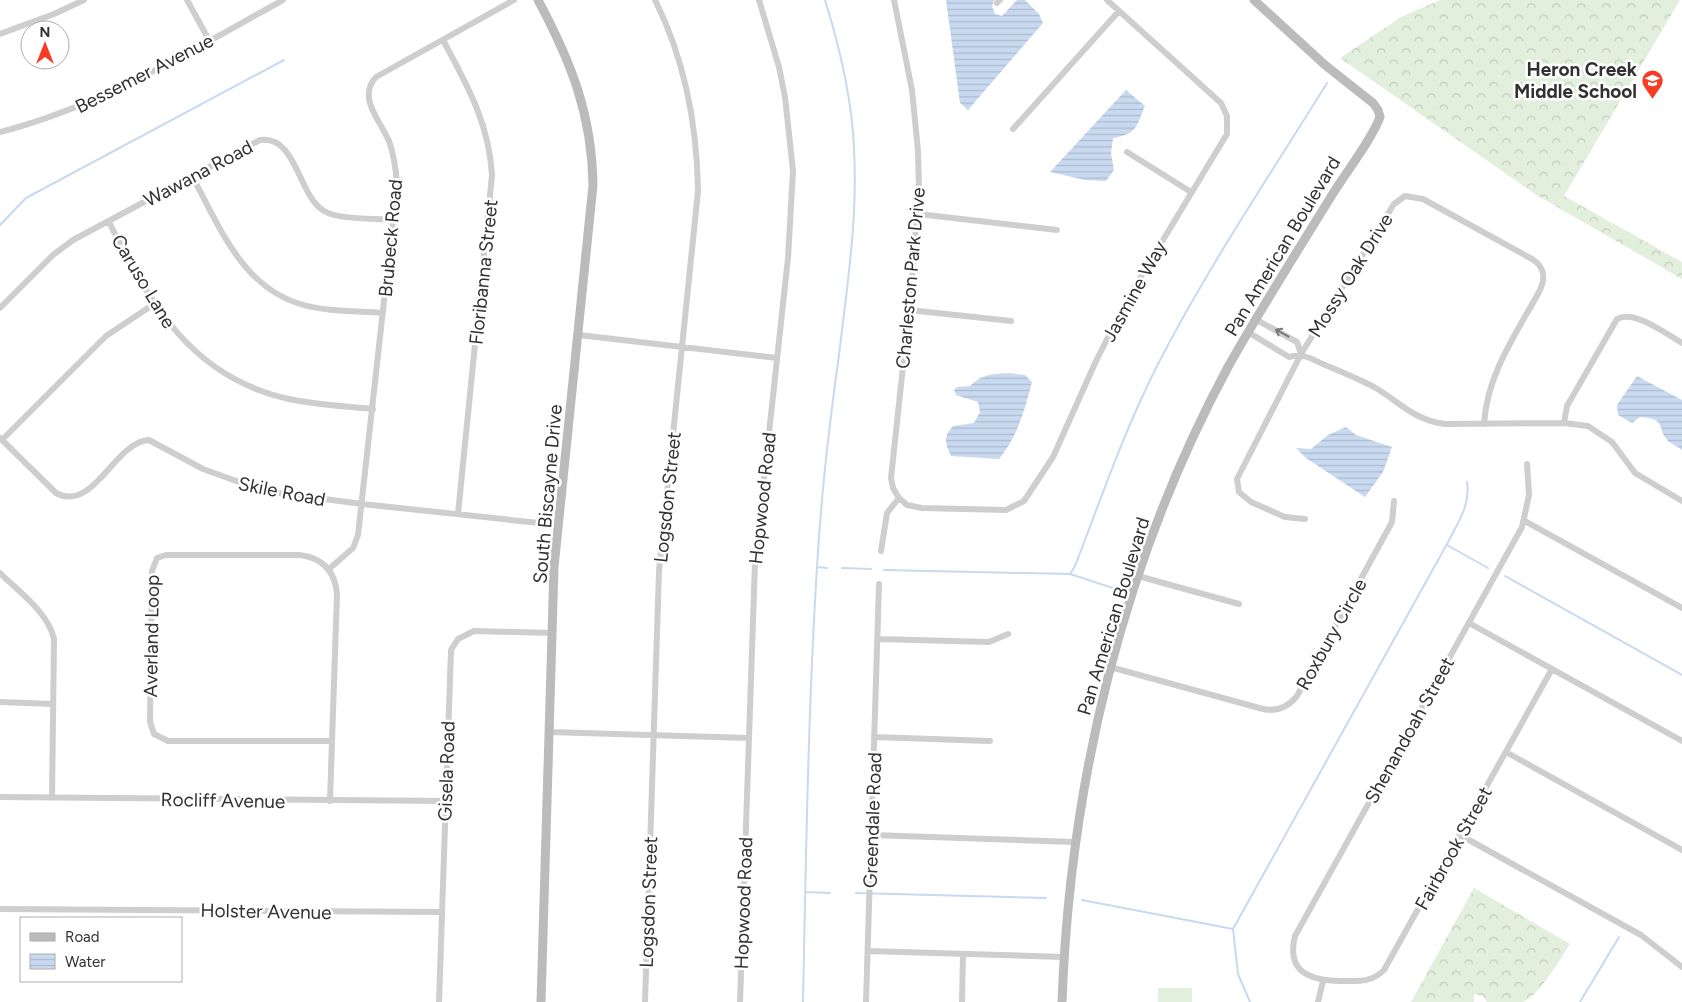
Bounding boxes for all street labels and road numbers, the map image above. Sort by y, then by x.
street label: Bessemer Avenue [71,29,217,118]
street label: Wawana Road [140,135,257,212]
street label: Pan American Boulevard [1220,152,1345,340]
street label: Brubeck Road [374,178,407,298]
street label: Charleston Park Drive [891,186,930,370]
street label: Floribanna Street [464,198,503,346]
street label: Mossy Oak Drive [1303,209,1398,341]
street label: Caruso Lane [107,230,181,332]
street label: Jasmine Way [1097,237,1172,346]
street label: South Biscayne Drive [528,403,567,585]
street label: Logsdon Street [649,430,686,564]
street label: Hopwood Road [744,431,781,565]
street label: Skile Road [236,472,327,511]
street label: Pan American Boulevard [1072,514,1155,718]
street label: Roxbury Circle [1291,574,1372,694]
street label: Averland Loop [139,575,164,697]
street label: Shenandoah Street [1360,653,1459,807]
street label: Gisela Road [433,720,460,822]
street label: Greendale Road [859,752,886,888]
street label: Fairbrook Street [1410,783,1497,914]
street label: Rocliff Avenue [160,788,286,813]
street label: Logsdon Street [635,836,662,968]
street label: Hopwood Road [730,836,757,970]
street label: Holster Avenue [200,899,332,924]

